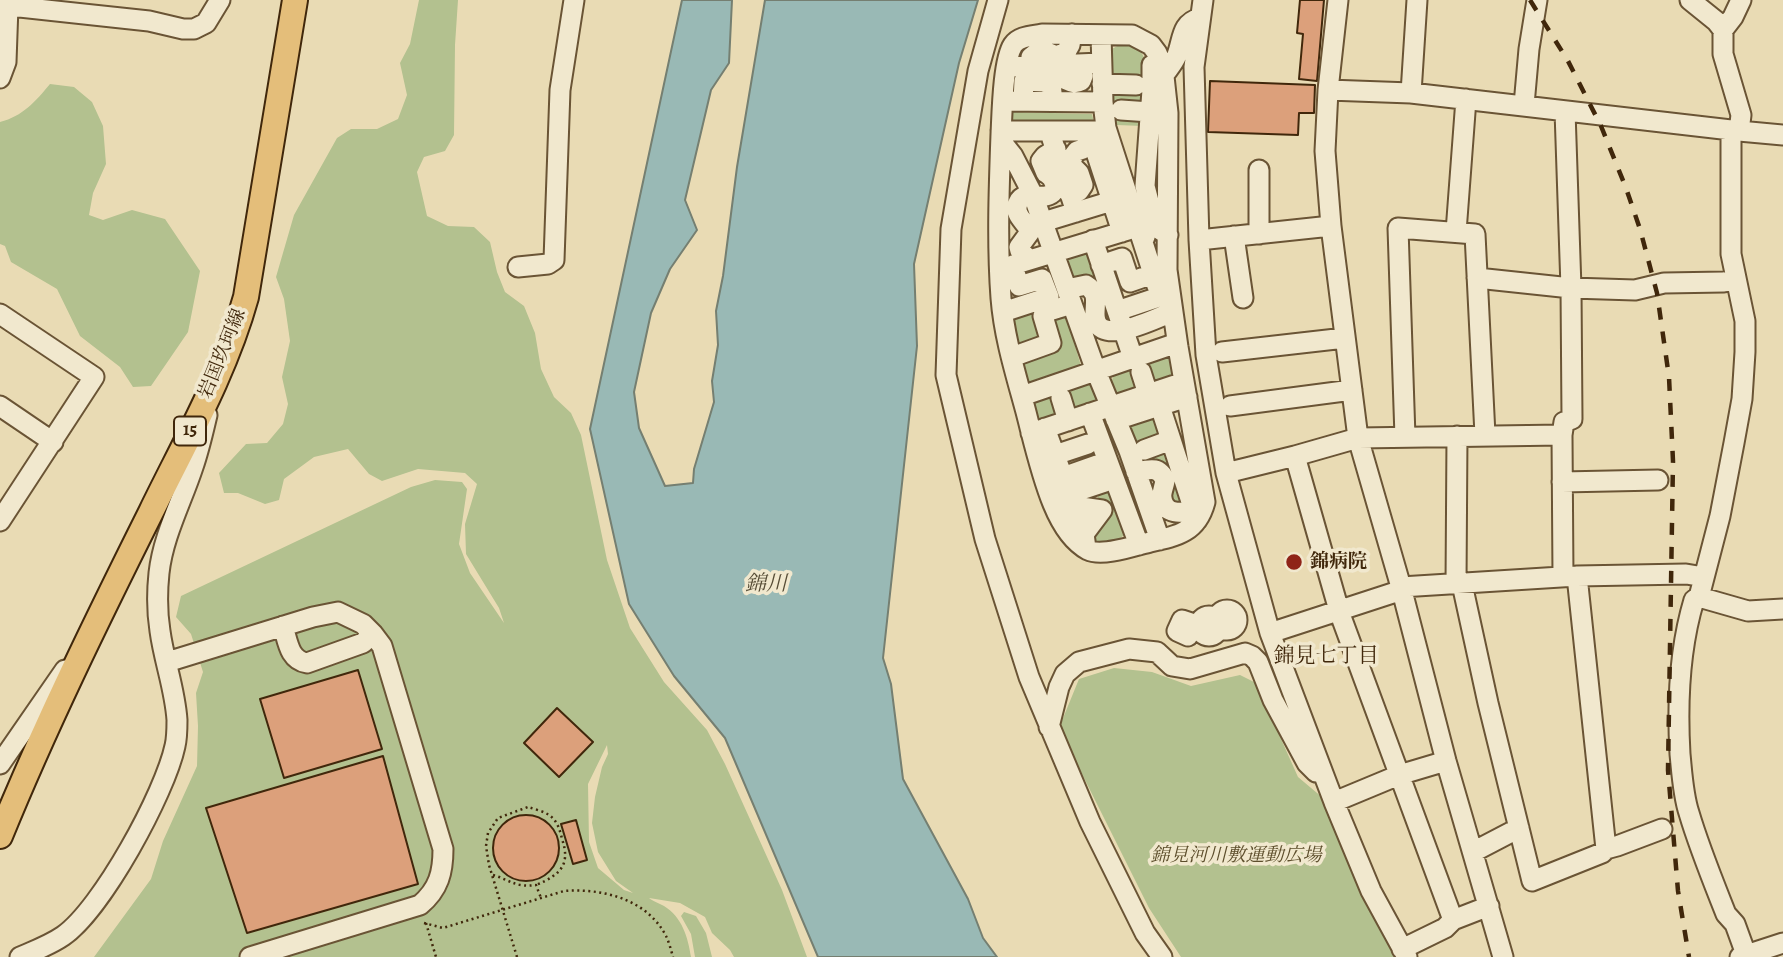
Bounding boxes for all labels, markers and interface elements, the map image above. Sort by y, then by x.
street label: 岩国玖珂線 [195,306,251,402]
road number: 15 [174,416,206,446]
place label: 錦病院 [1310,551,1367,573]
marker: 錦病院 [1284,552,1304,572]
water label: 錦川 [745,572,787,598]
district label: 錦見七丁目 [1274,644,1378,670]
park label: 錦見河川敷運動広場 [1151,845,1321,867]

